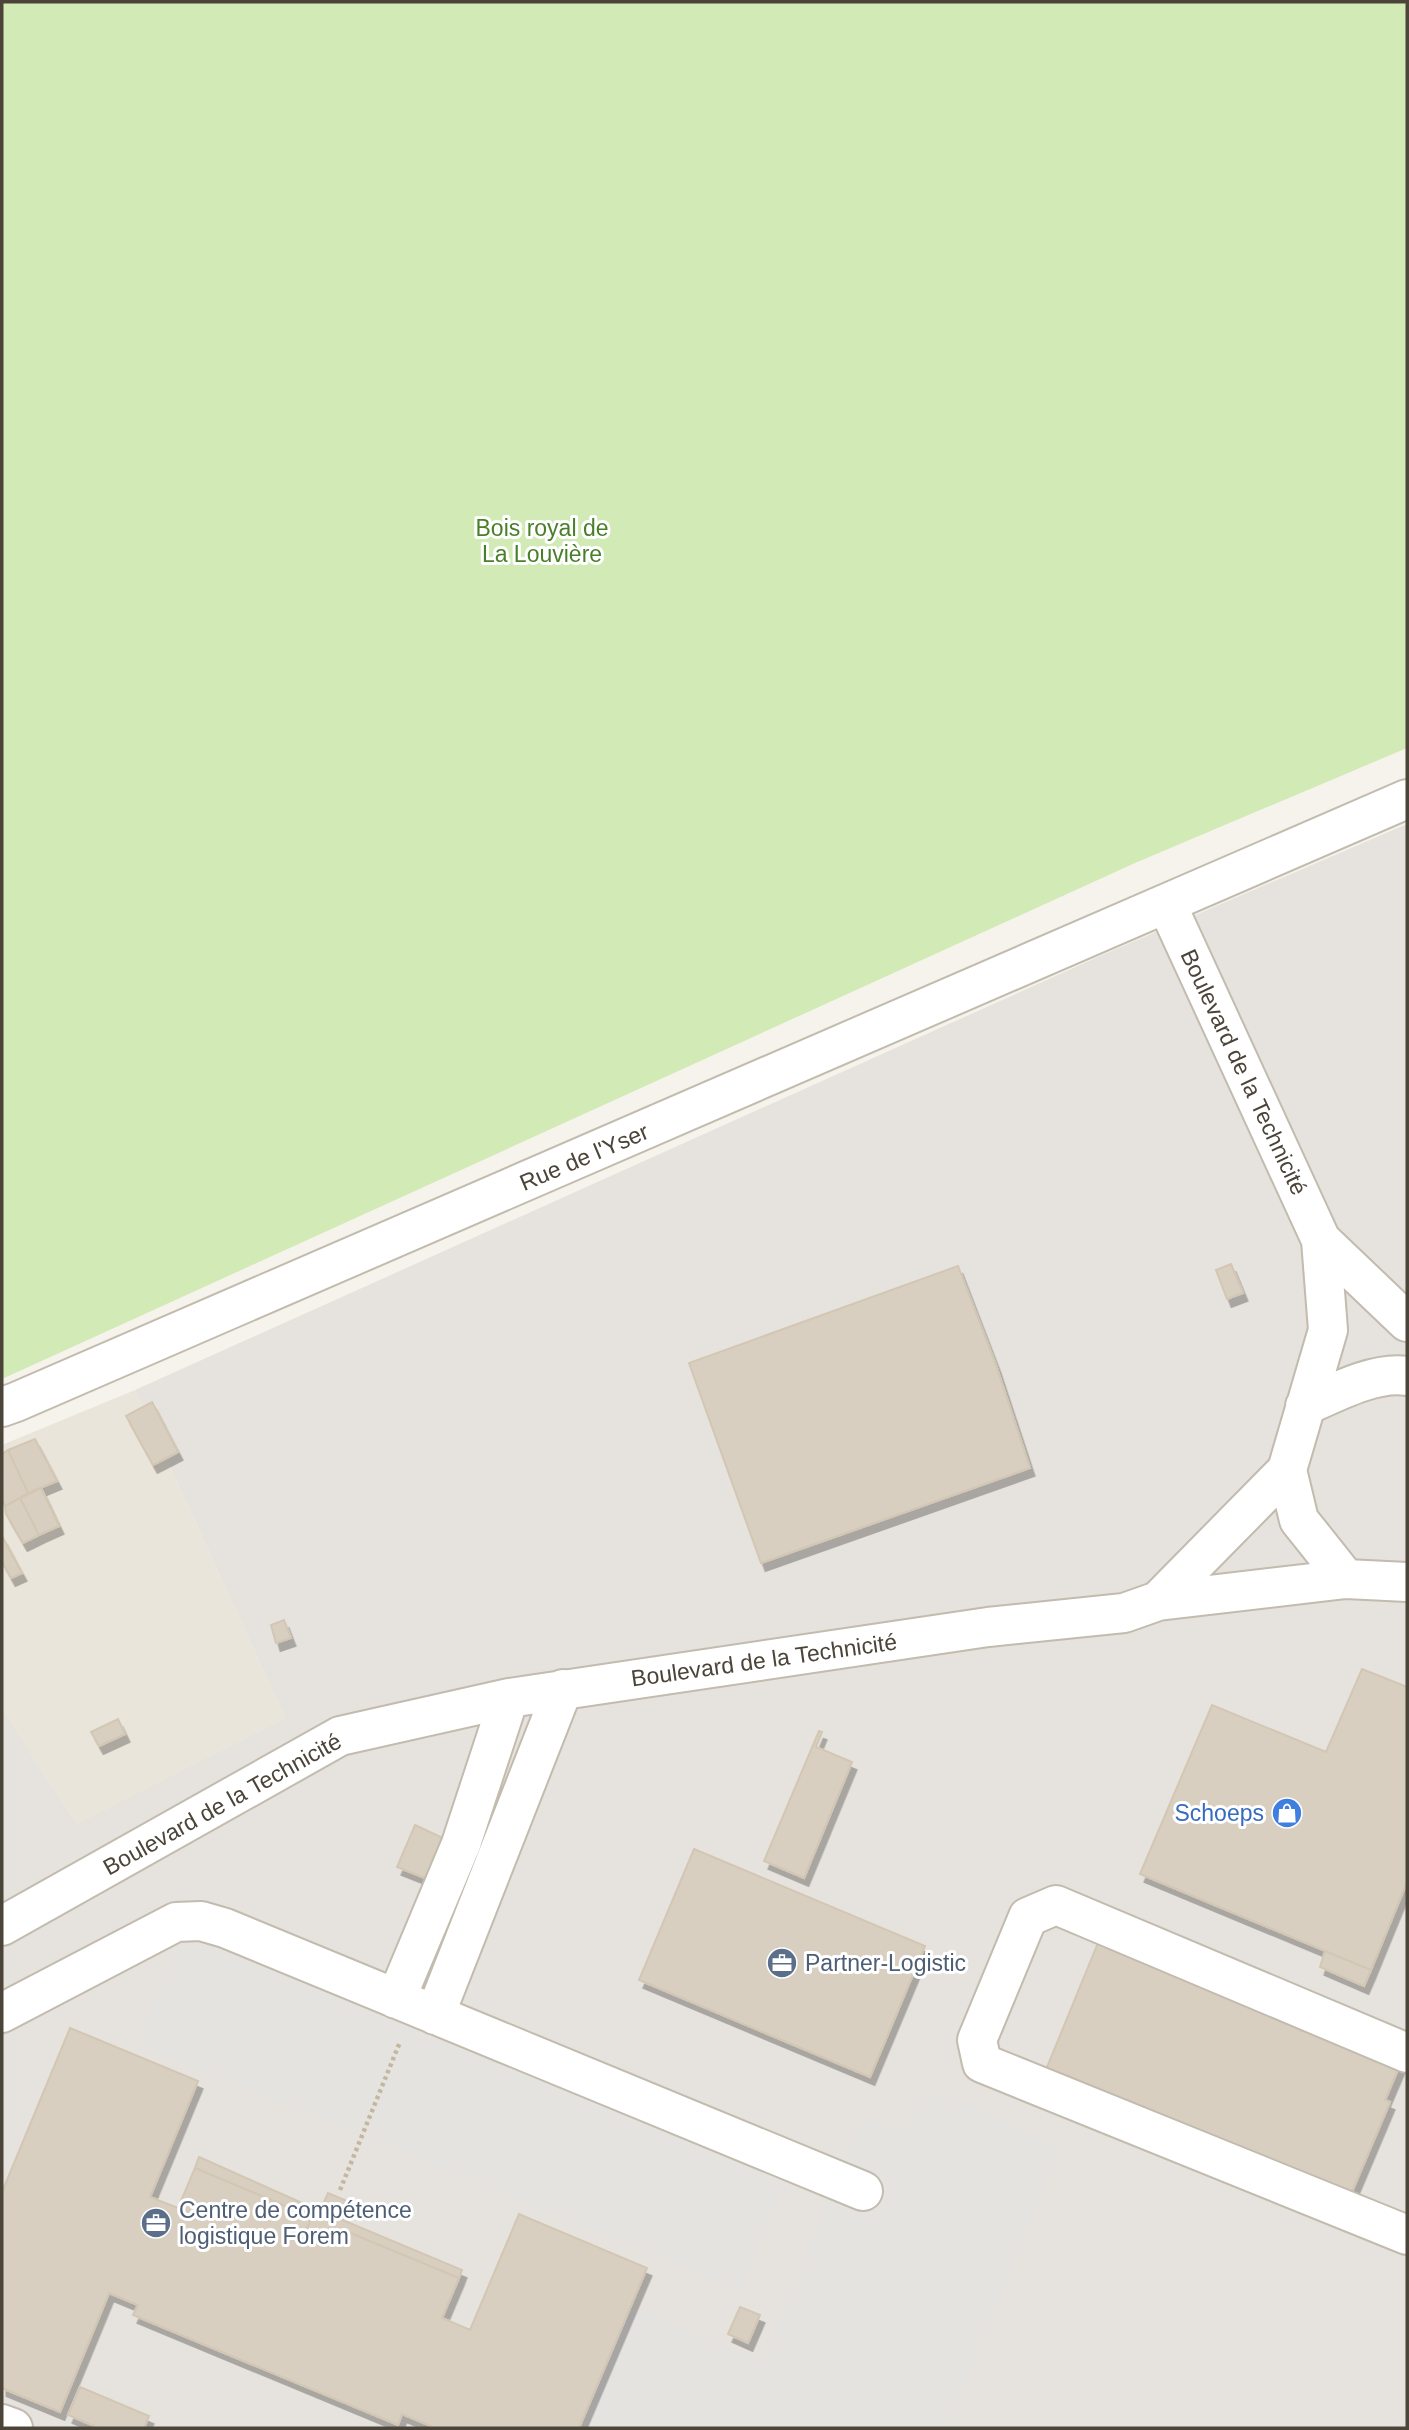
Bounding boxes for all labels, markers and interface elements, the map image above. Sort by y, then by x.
park label: Bois royal de La Louvière [476,515,608,567]
street label: Boulevard de la Technicité [1176,945,1312,1199]
street label: Rue de l'Yser [516,1118,653,1196]
street label: Boulevard de la Technicité [629,1628,899,1692]
street label: Boulevard de la Technicité [98,1728,346,1880]
shop icon: Schoeps [1270,1796,1304,1830]
place label: Schoeps [1174,1800,1264,1826]
office icon: Partner-Logistic [765,1946,799,1980]
place label: Partner-Logistic [805,1950,966,1976]
place label: Centre de compétence logistique Forem [179,2197,412,2249]
office icon: Centre de compétence logistique Forem [139,2206,173,2240]

